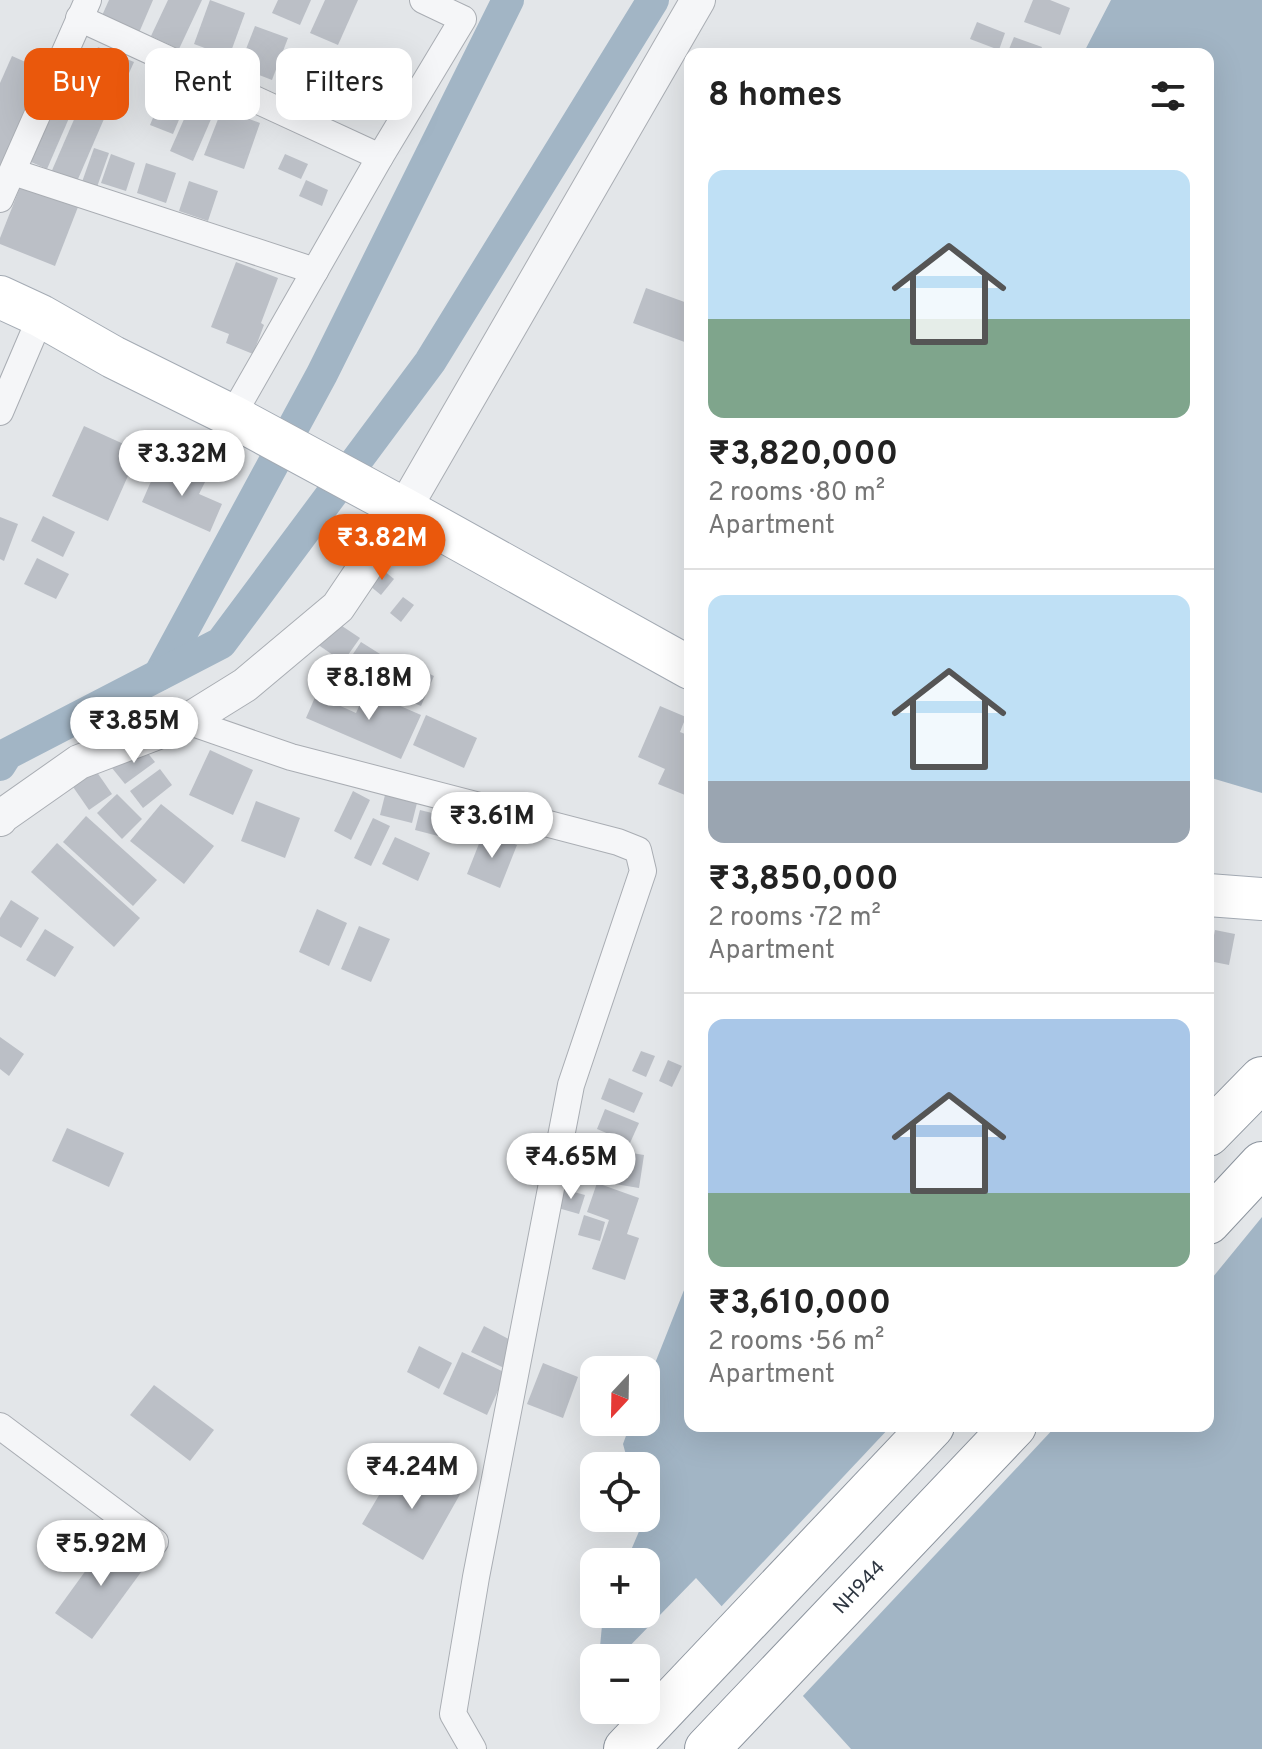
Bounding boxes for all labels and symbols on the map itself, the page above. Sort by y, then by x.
pin: ₹3.32M [117,430,247,498]
pin: ₹3.82M [317,514,447,582]
pin: ₹8.18M [304,654,434,722]
pin: ₹3.85M [69,697,199,765]
pin: ₹3.61M [427,792,557,860]
pin: ₹4.65M [506,1133,636,1201]
north arrow [580,1356,660,1436]
pin: ₹4.24M [347,1443,477,1511]
pin: ₹5.92M [36,1520,166,1588]
street label: NH944 [828,1556,892,1621]

